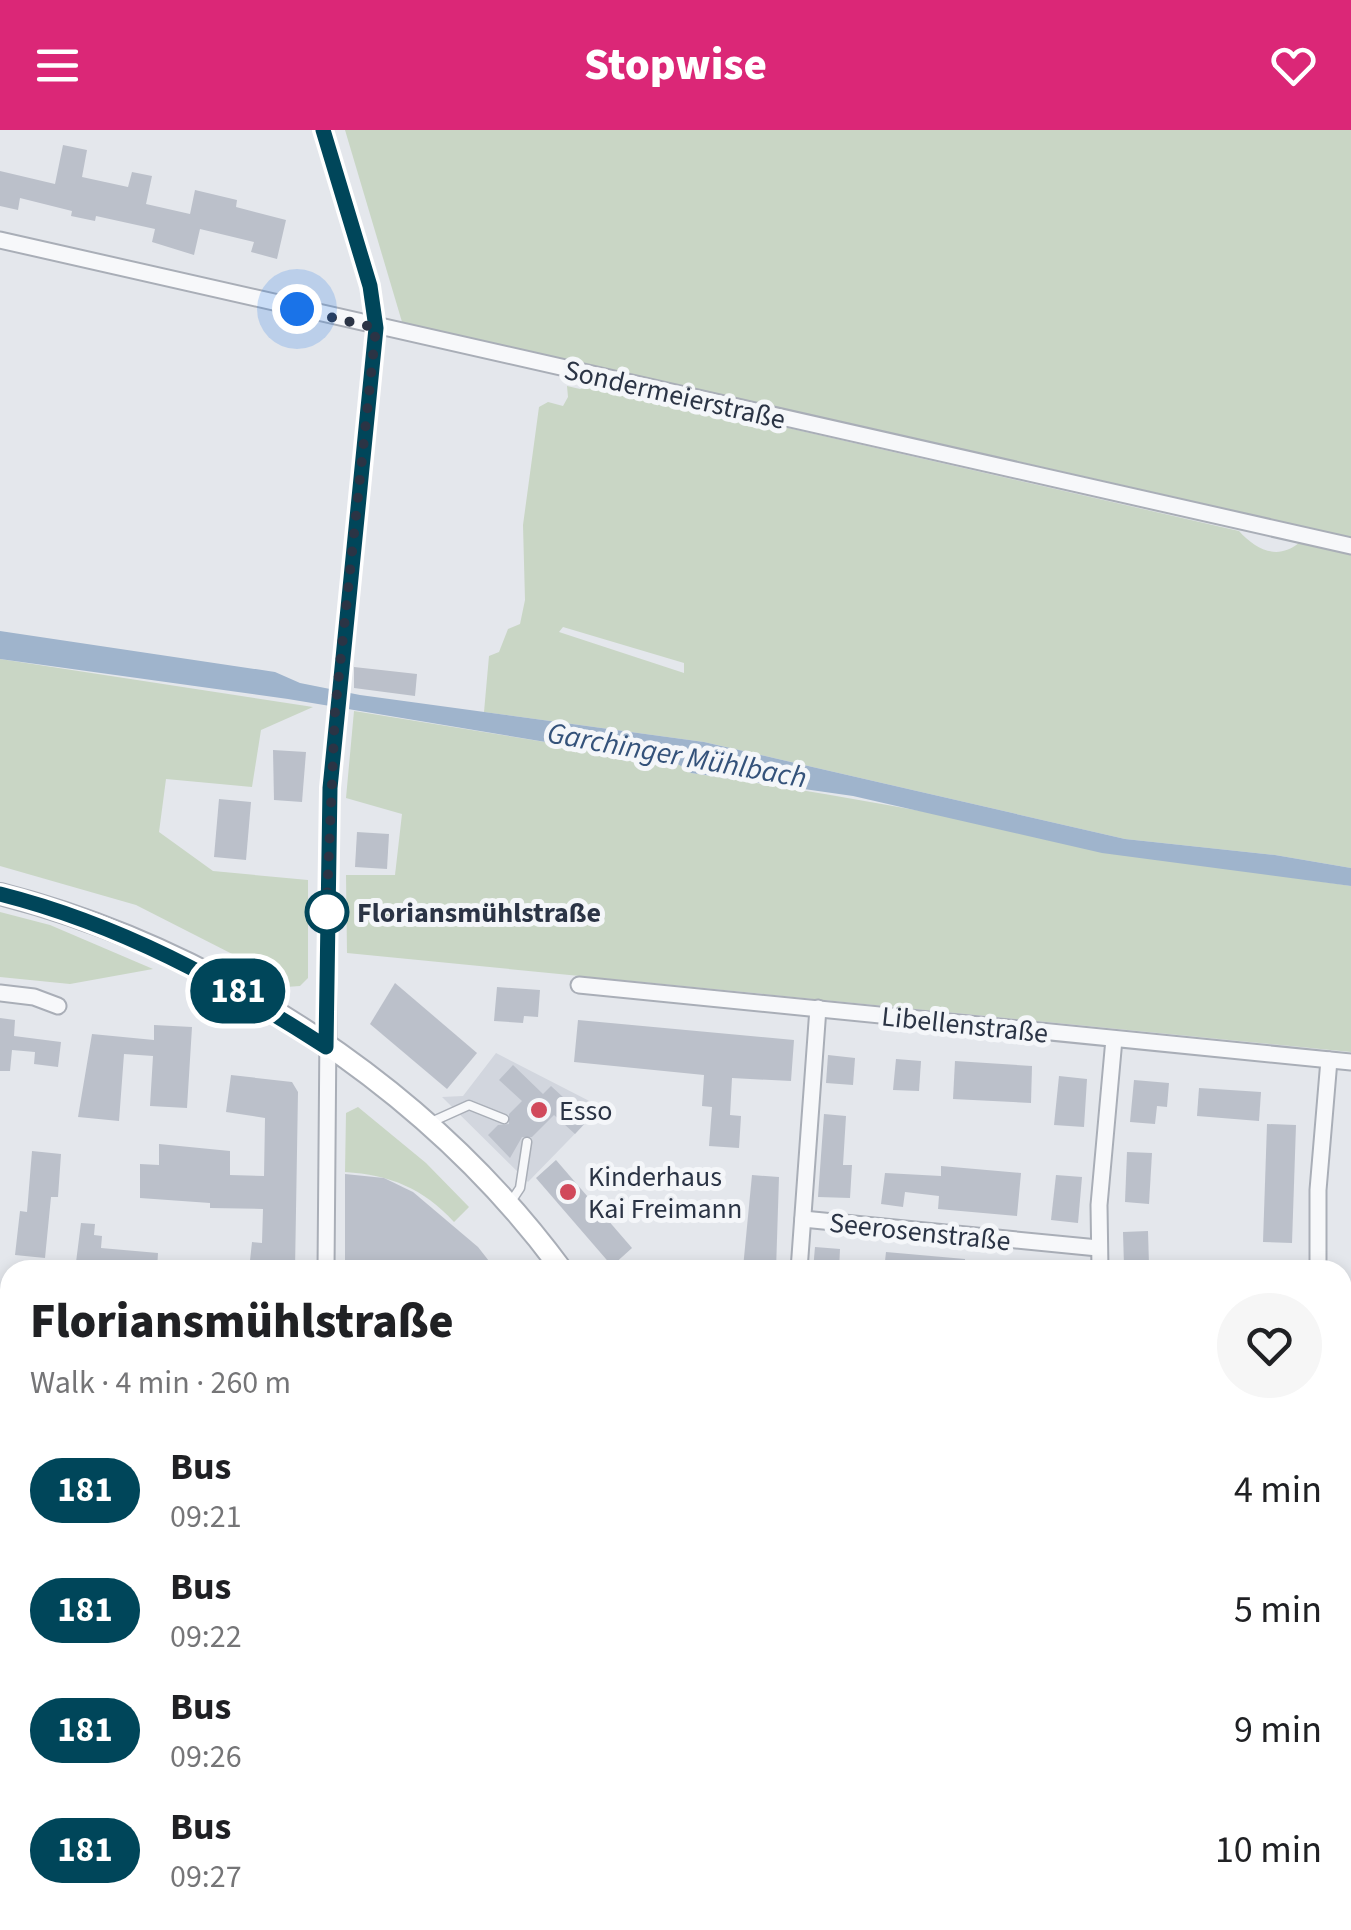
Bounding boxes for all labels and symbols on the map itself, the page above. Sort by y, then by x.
your location [272,284,322,334]
street label: Sondermeierstraße [560,350,789,440]
water label: Garchinger Mühlbach [544,712,810,799]
marker: Floriansmühlstraße [306,891,348,933]
place label: Floriansmühlstraße [357,893,601,933]
line badge: 181 [180,958,296,1024]
street label: Libellenstraße [880,996,1050,1054]
place label: Esso [559,1091,612,1131]
marker: Esso [528,1099,550,1121]
place label: Kinderhaus Kai Freimann [588,1157,742,1229]
marker: Kinderhaus Kai Freimann [557,1181,579,1203]
street label: Seerosenstraße [827,1203,1013,1261]

